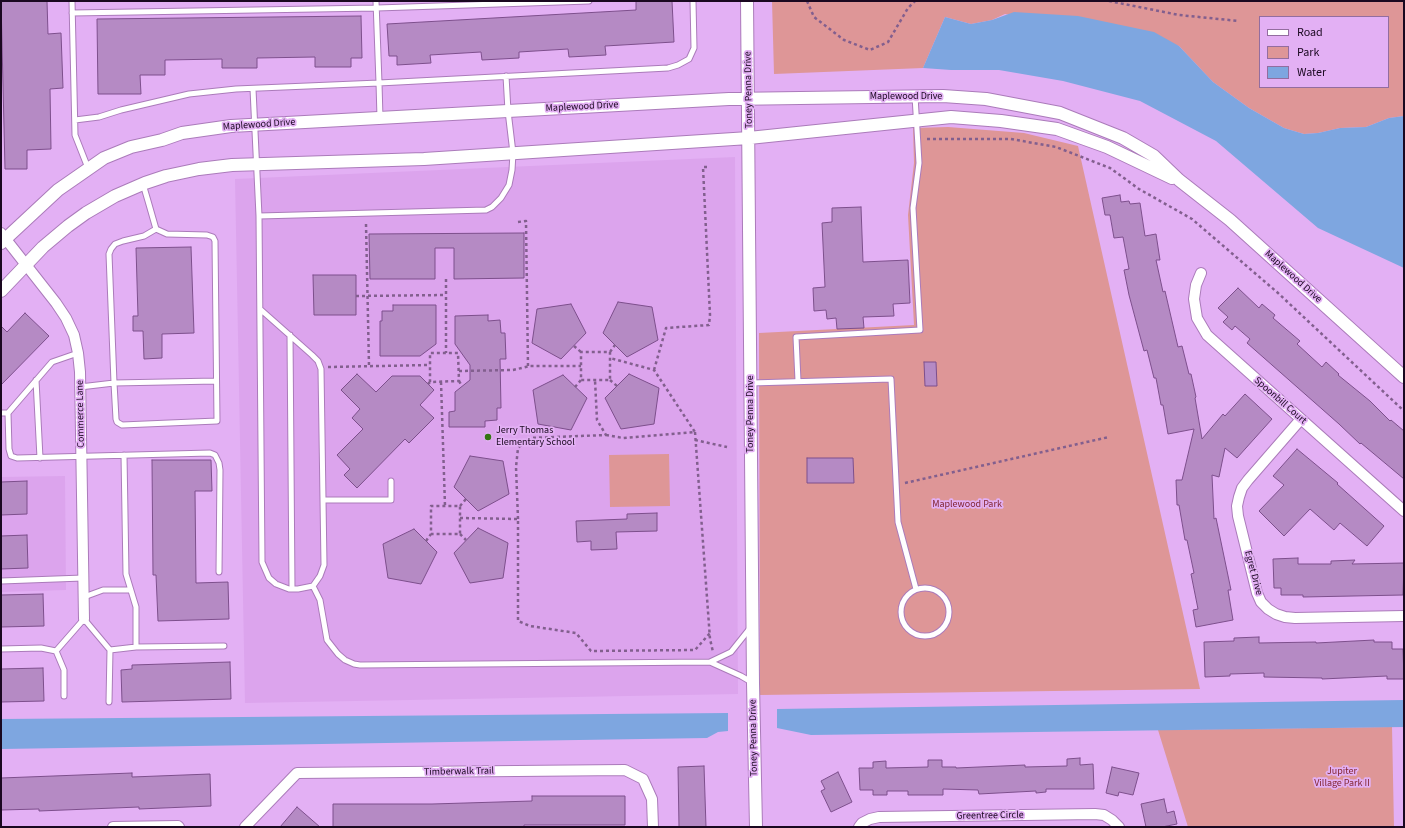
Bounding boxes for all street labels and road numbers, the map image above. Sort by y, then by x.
street label: Toney Penna Drive [742,51,756,129]
street label: Maplewood Drive [870,91,942,103]
street label: Maplewood Drive [545,99,619,115]
street label: Maplewood Drive [222,116,296,134]
street label: Maplewood Drive [1262,248,1324,306]
street label: Toney Penna Drive [745,375,757,453]
street label: Spoonbill Court [1251,375,1309,427]
street label: Commerce Lane [74,380,88,448]
street label: Egret Drive [1241,549,1265,597]
street label: Toney Penna Drive [747,699,761,777]
street label: Timberwalk Trail [424,765,494,779]
street label: Greentree Circle [956,809,1024,823]

